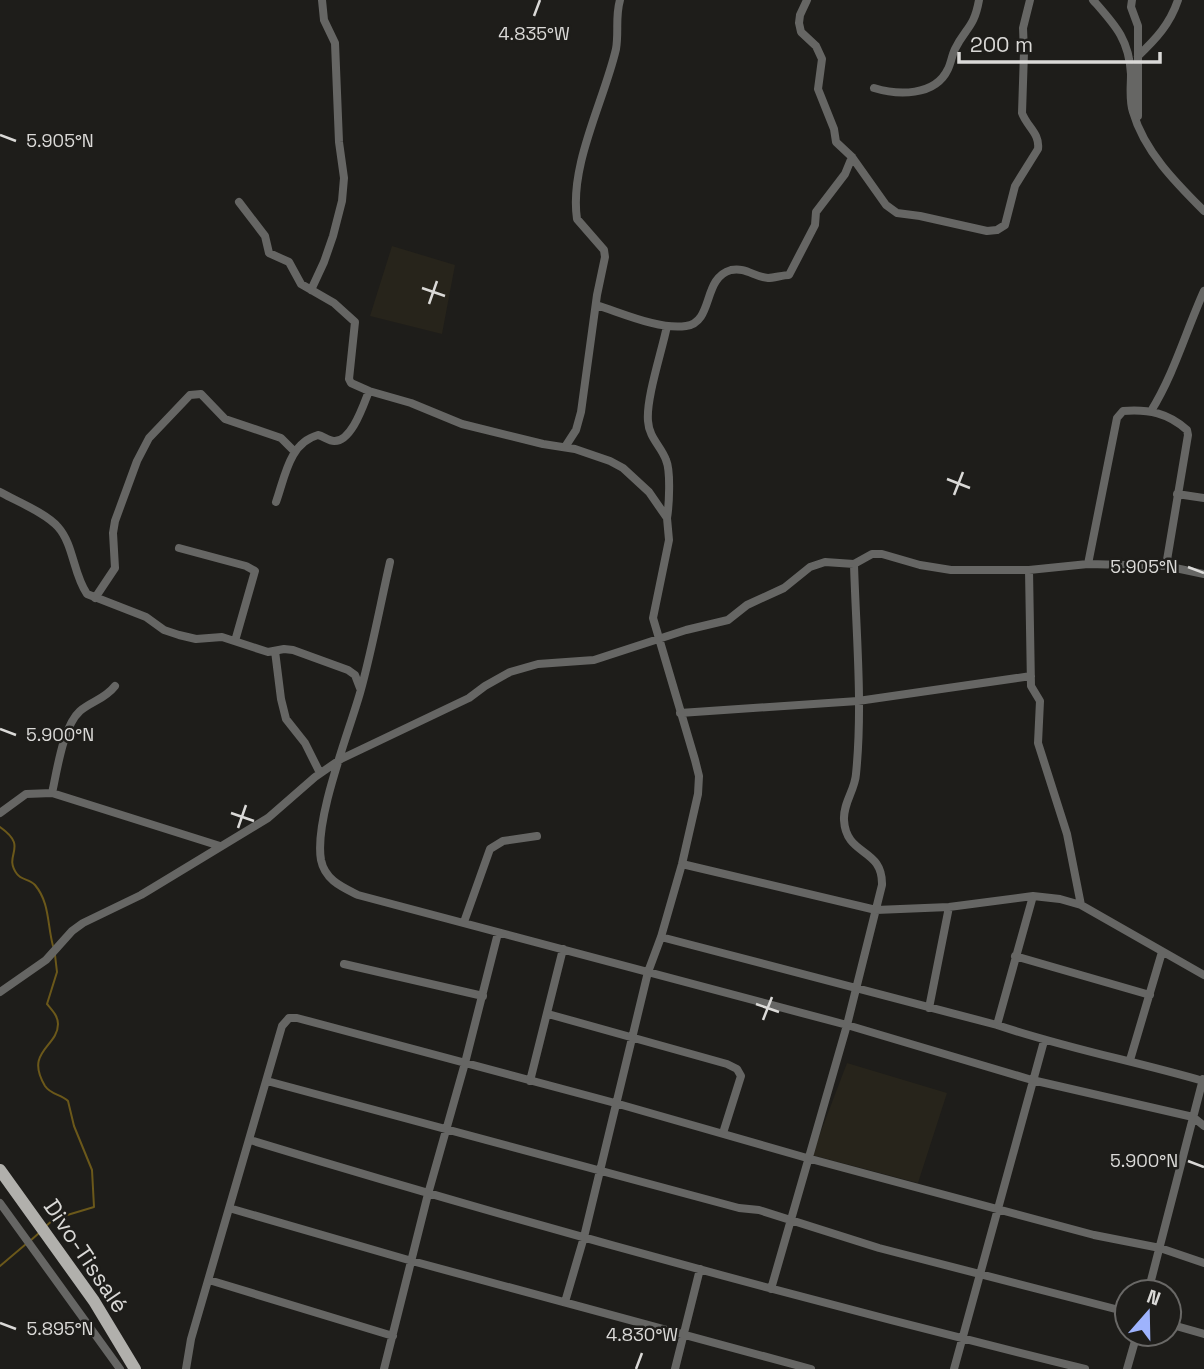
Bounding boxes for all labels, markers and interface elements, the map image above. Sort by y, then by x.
scale bar [959,21,1160,65]
text: 4.835°W [498,22,570,45]
text: 200 m [970,31,1033,58]
text: 5.905°N [26,129,94,152]
text: 5.905°N [1110,555,1178,578]
text: 5.900°N [26,723,94,746]
text: 5.900°N [1110,1149,1178,1172]
street label: Divo-Tissalé [37,1193,135,1319]
north arrow [1113,1278,1183,1348]
text: N [1143,1284,1164,1311]
text: 5.895°N [26,1317,94,1340]
text: 4.830°W [606,1323,678,1346]

